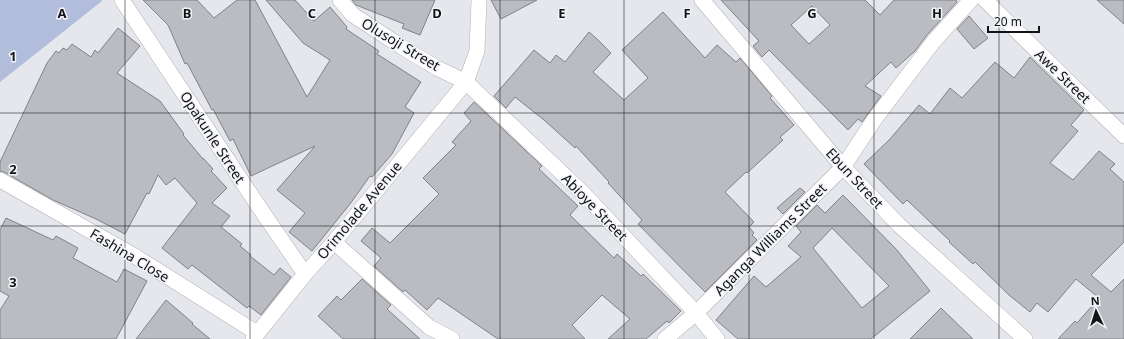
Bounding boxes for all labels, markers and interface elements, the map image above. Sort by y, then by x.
text: A [58,4,67,22]
text: B [183,4,191,22]
text: C [308,4,316,22]
text: D [432,4,442,22]
text: E [558,4,566,22]
text: F [683,4,691,22]
text: G [807,4,817,22]
text: H [932,4,942,22]
scale bar [988,8,1039,34]
street label: Olusoji Street [358,13,444,75]
text: 20 m [994,13,1022,30]
street label: Awe Street [1031,45,1095,107]
text: 1 [9,47,17,65]
street label: Opakunle Street [176,87,250,187]
street label: Ebun Street [822,144,888,212]
street label: Orimolade Avenue [312,157,406,263]
text: 2 [9,160,17,178]
street label: Abioye Street [558,169,632,245]
street label: Aganga Williams Street [710,179,830,299]
street label: Fashina Close [87,224,173,286]
text: 3 [9,273,17,291]
north arrow [1076,291,1116,331]
text: N [1090,293,1100,308]

